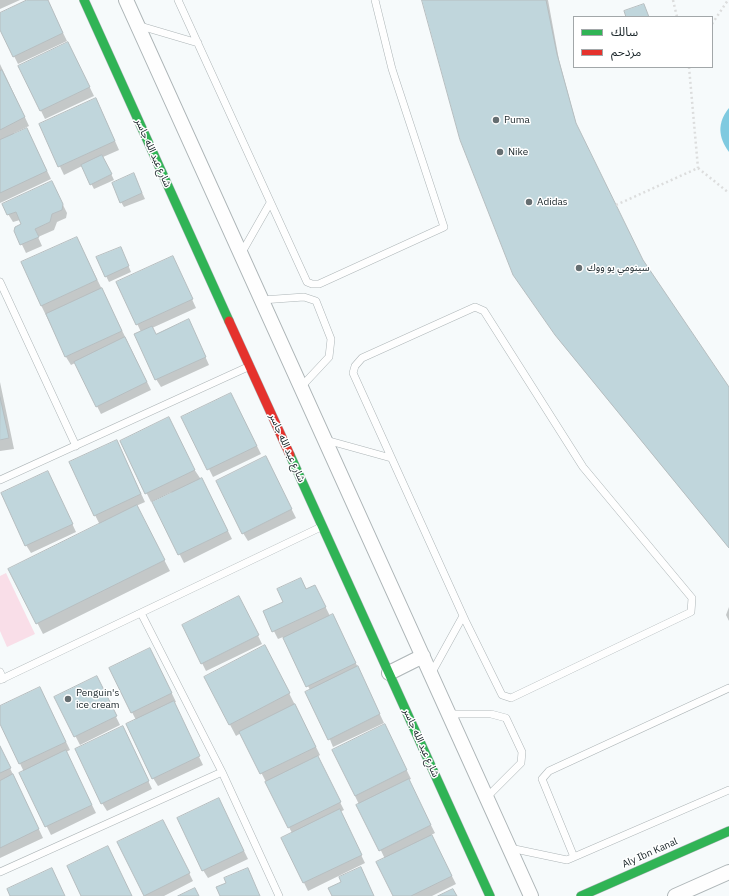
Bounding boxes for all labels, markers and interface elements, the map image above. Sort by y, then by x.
legend [573,16,713,68]
text: سالك [611,24,638,39]
text: مزدحم [611,44,641,59]
place label: Puma [504,114,530,126]
marker: Puma [491,115,501,125]
street label: شارع عبد الله جاسر [133,117,173,189]
place label: Nike [508,146,528,158]
marker: Nike [495,147,505,157]
place label: Adidas [537,196,568,208]
marker: Adidas [524,197,534,207]
place label: سينومي يو ووك [587,262,650,274]
marker: سينومي يو ووك [574,263,584,273]
street label: شارع عبد الله جاسر [267,412,307,484]
place label: Penguin's ice cream [76,687,120,710]
marker: Penguin's ice cream [63,694,73,704]
street label: شارع عبد الله جاسر [401,707,441,779]
street label: Aly Ibn Kanal [620,835,680,871]

